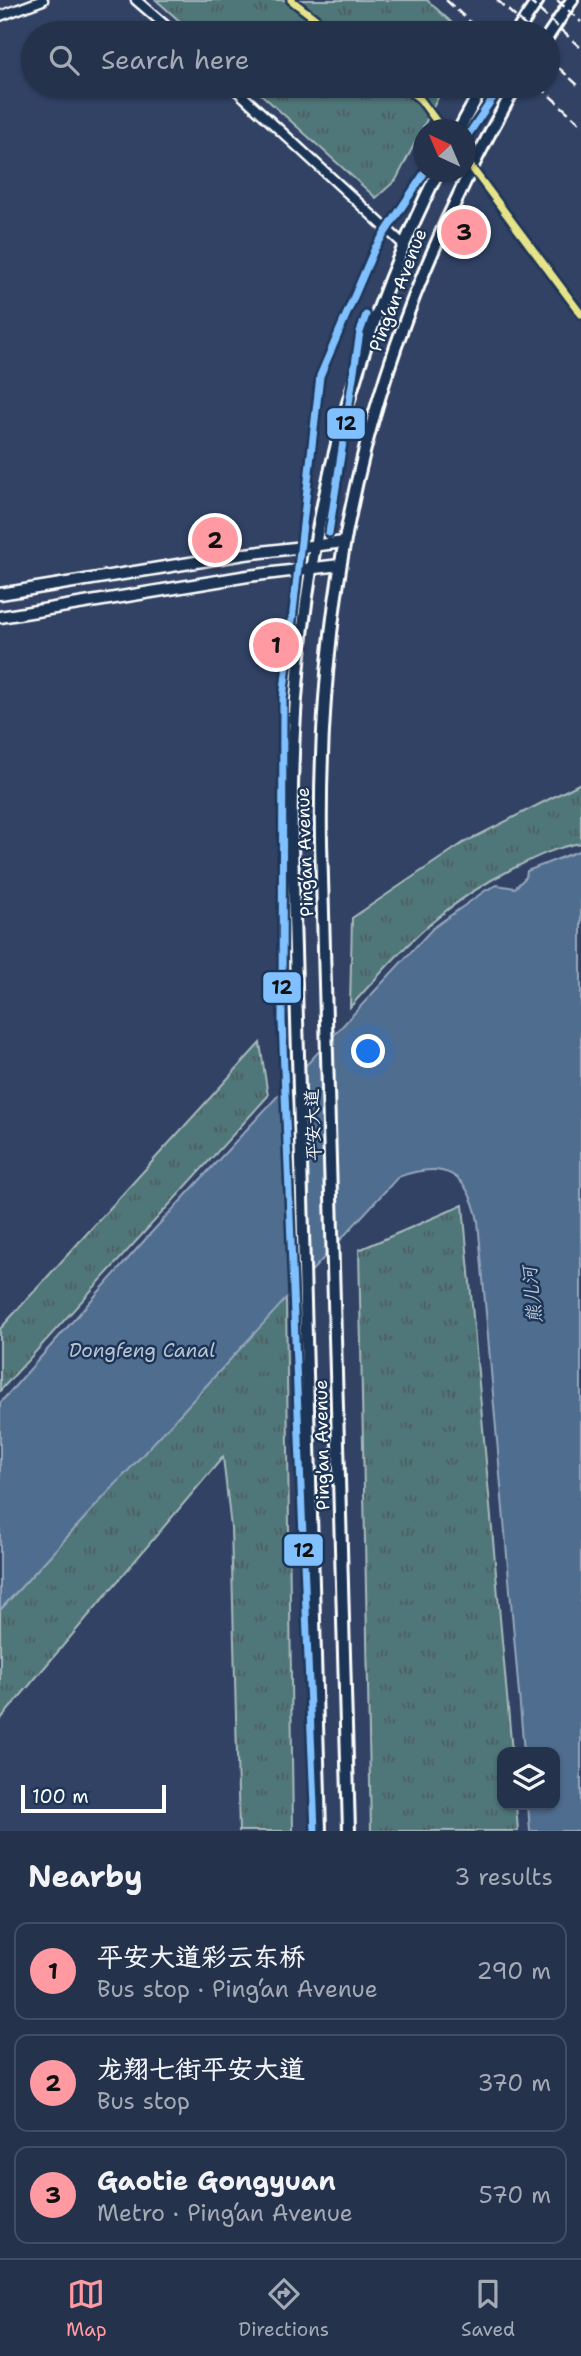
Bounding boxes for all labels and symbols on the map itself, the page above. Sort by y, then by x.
north arrow [413,119,476,182]
pin: 3 [441,206,487,258]
street label: Ping‘an Avenue [364,225,432,355]
line badge: 12 [326,407,366,440]
text: 12 [335,411,357,436]
pin: 2 [192,514,238,566]
pin: 1 [253,619,299,671]
street label: Ping‘an Avenue [291,787,319,917]
line badge: 12 [262,971,302,1004]
text: 12 [271,975,293,1000]
your location [351,1034,385,1068]
street label: 平安大道 [300,1089,326,1161]
water label: 熊儿河 [516,1262,547,1325]
water label: Dongfeng Canal [69,1338,215,1363]
street label: Ping'an Avenue [309,1380,335,1510]
line badge: 12 [283,1533,324,1567]
text: 12 [293,1538,315,1563]
scale bar [21,1782,166,1814]

